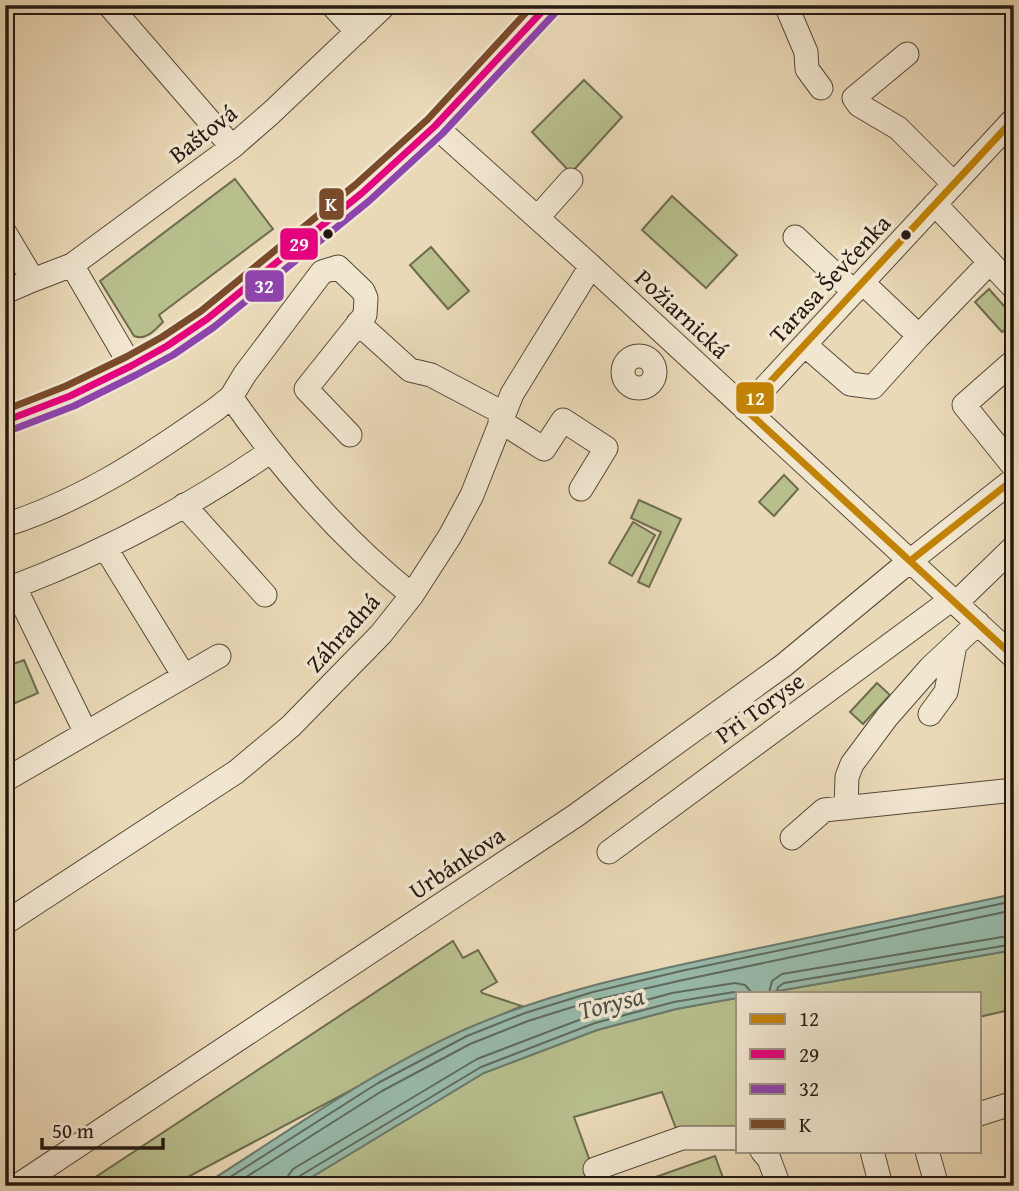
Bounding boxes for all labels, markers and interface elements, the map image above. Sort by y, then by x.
street label: Baštová [161,95,245,171]
line badge: K [318,187,345,221]
text: K [325,190,337,218]
street label: Tarasa Ševčenka [761,206,899,351]
line badge: 29 [279,227,319,261]
unlabelled marker [321,227,335,241]
unlabelled marker [899,228,913,242]
text: 29 [289,230,309,258]
street label: Požiarnická [627,261,738,367]
line badge: 32 [244,269,285,303]
text: 32 [254,272,274,300]
line badge: 12 [735,381,775,415]
text: 12 [745,384,765,412]
street label: Záhradná [297,585,388,680]
street label: Pri Toryse [708,663,811,752]
street label: Urbánkova [402,817,512,908]
water label: Torysa [574,975,648,1030]
legend [736,992,981,1152]
text: 12 [799,1003,819,1034]
text: 29 [799,1039,819,1070]
text: 32 [799,1073,819,1104]
scale bar [42,1107,163,1151]
text: K [799,1109,812,1140]
text: 50 m [52,1115,94,1146]

